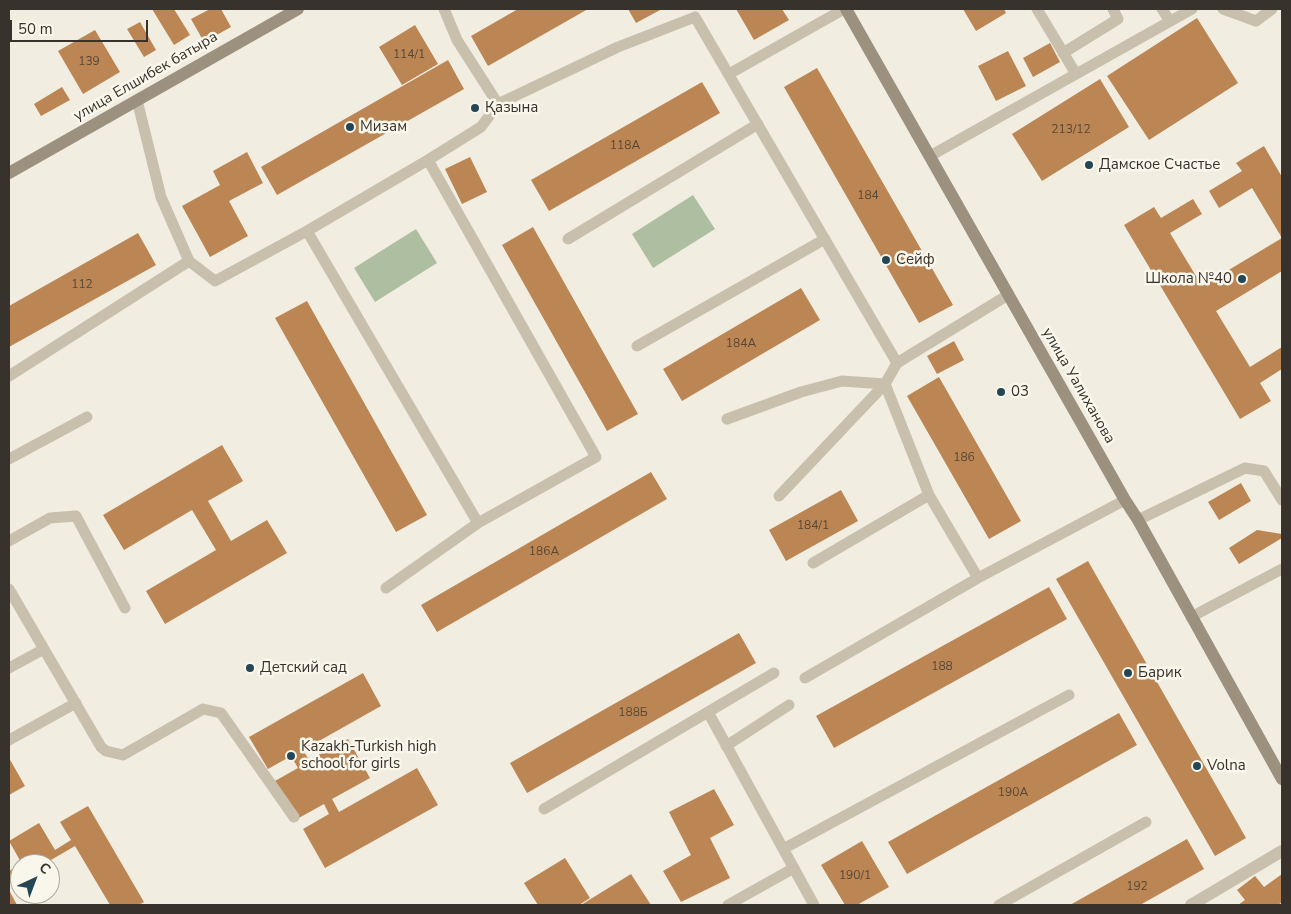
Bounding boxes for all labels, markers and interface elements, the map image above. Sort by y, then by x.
scale bar [12,10,150,42]
text: 50 m [18,19,53,39]
street label: улица Елшибек батыра [71,28,221,126]
house number: 114/1 [393,48,425,62]
house number: 139 [78,55,100,69]
place label: Қазына [485,99,538,117]
marker: Қазына [469,102,481,114]
place label: Мизам [360,118,407,136]
marker: Мизам [344,121,356,133]
house number: 213/12 [1051,123,1091,137]
house number: 118А [610,139,640,153]
place label: Дамское Счастье [1099,156,1220,174]
marker: Дамское Счастье [1083,159,1095,171]
house number: 184 [857,189,879,203]
place label: Сейф [896,251,935,269]
marker: Сейф [880,254,892,266]
place label: Школа №40 [1145,270,1232,288]
marker: Школа №40 [1236,273,1248,285]
house number: 112 [71,278,93,292]
street label: улица Уалиханова [1038,325,1118,447]
house number: 184А [726,337,756,351]
place label: 03 [1011,383,1029,401]
marker: 03 [995,386,1007,398]
house number: 186 [953,451,975,465]
house number: 184/1 [797,519,829,533]
house number: 186А [529,545,559,559]
place label: Детский сад [260,659,347,677]
house number: 188 [931,660,953,674]
marker: Детский сад [244,662,256,674]
place label: Барик [1138,664,1182,682]
marker: Барик [1122,667,1134,679]
house number: 188Б [618,706,648,720]
place label: Kazakh-Turkish high school for girls [301,738,436,773]
marker: Kazakh-Turkish high school for girls [285,750,297,762]
place label: Volna [1207,757,1246,775]
marker: Volna [1191,760,1203,772]
house number: 190А [998,786,1028,800]
north arrow [10,854,60,904]
text: С [35,858,55,879]
house number: 190/1 [839,869,871,883]
house number: 192 [1126,880,1148,894]

